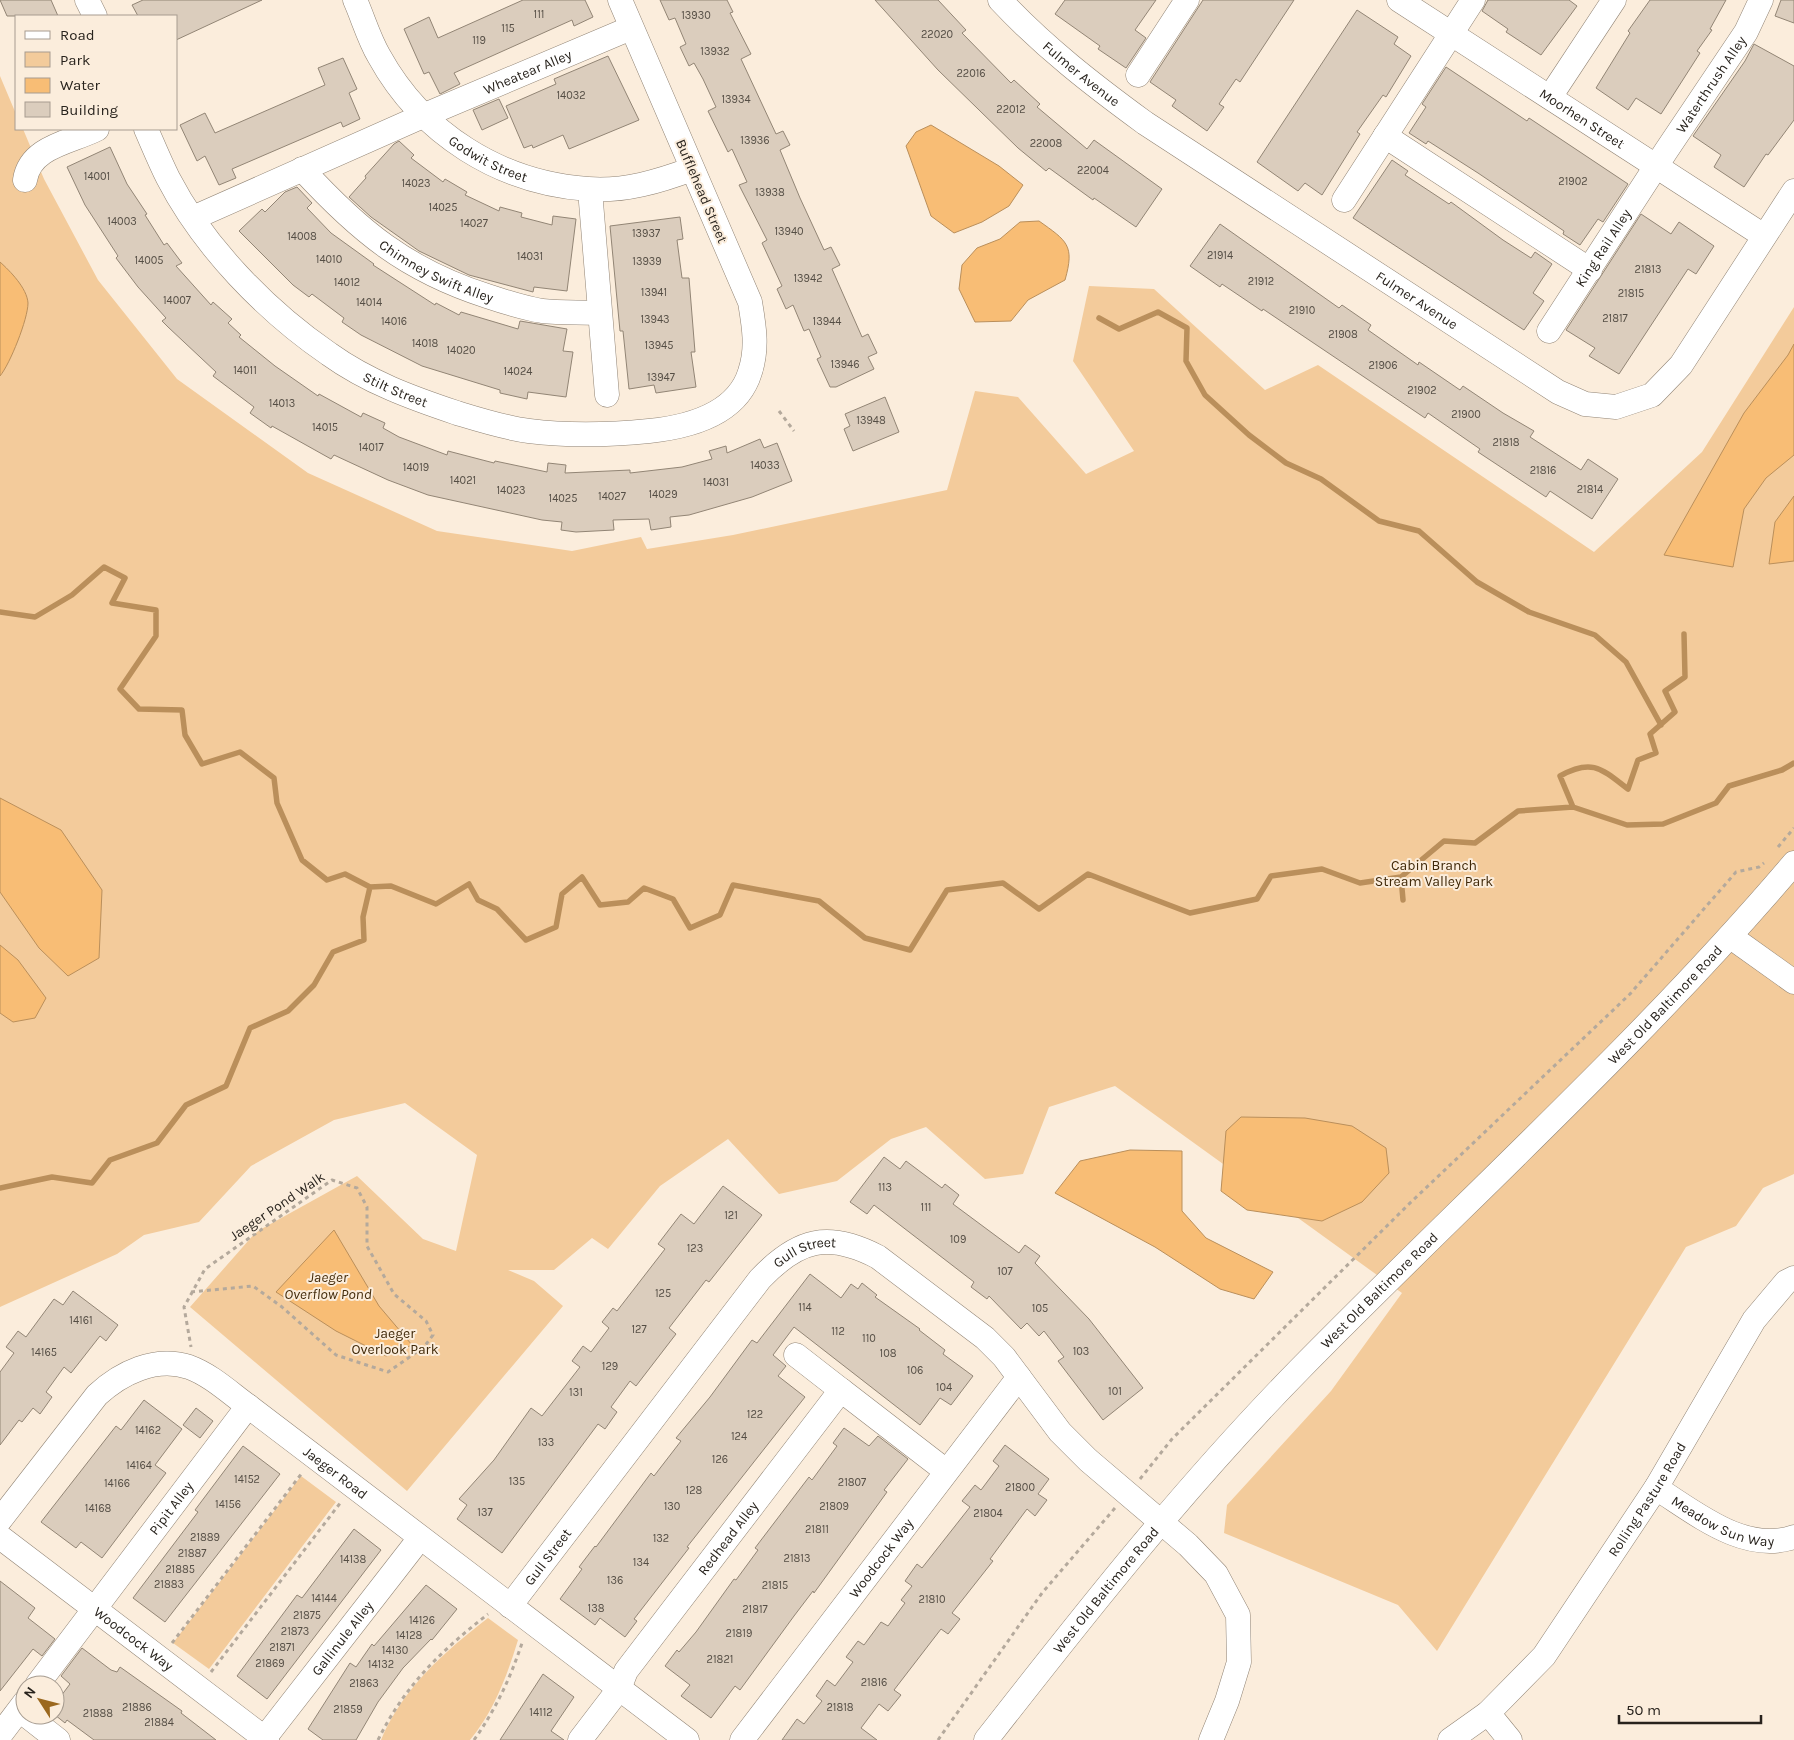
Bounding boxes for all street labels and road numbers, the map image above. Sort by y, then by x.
street label: Waterthrush Alley [1673,32,1750,136]
street label: Fulmer Avenue [1039,38,1123,110]
street label: Wheatear Alley [481,46,575,98]
street label: Moorhen Street [1536,85,1628,153]
street label: Godwit Street [445,132,529,186]
street label: Bufflehead Street [672,137,731,246]
street label: King Rail Alley [1572,206,1635,291]
street label: Chimney Swift Alley [376,236,496,307]
street label: Fulmer Avenue [1373,268,1461,333]
street label: Stilt Street [360,368,430,411]
street label: West Old Baltimore Road [1604,942,1726,1068]
street label: Jaeger Pond Walk [226,1168,328,1245]
street label: West Old Baltimore Road [1317,1229,1442,1352]
street label: Gull Street [770,1234,837,1271]
street label: Rolling Pasture Road [1605,1439,1690,1560]
street label: Jaeger Road [300,1443,371,1503]
street label: Pipit Alley [146,1478,197,1538]
street label: Meadow Sun Way [1668,1492,1775,1550]
street label: Redhead Alley [694,1498,762,1579]
street label: Woodcock Way [846,1515,917,1601]
street label: West Old Baltimore Road [1049,1523,1163,1657]
street label: Gull Street [521,1525,575,1589]
street label: Gallinule Alley [308,1597,377,1679]
street label: Woodcock Way [90,1603,177,1675]

